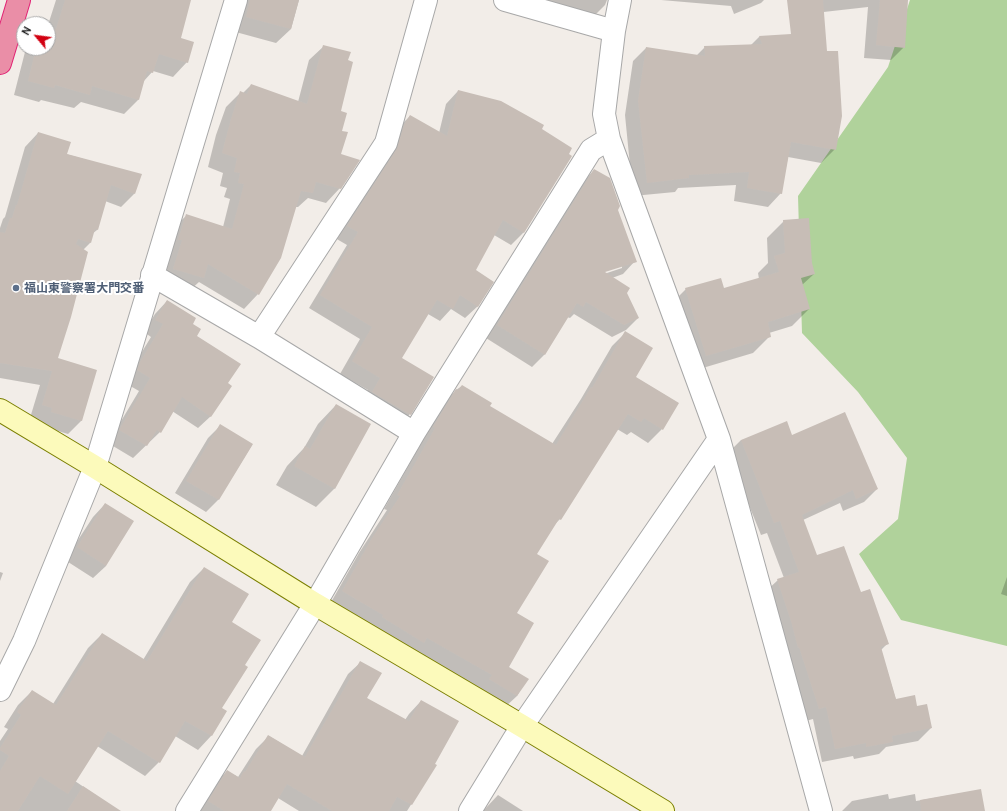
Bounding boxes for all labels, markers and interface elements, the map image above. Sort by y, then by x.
north arrow [16,16,56,56]
text: N [18,24,34,37]
place label: 福山東警察署大門交番 [24,281,144,295]
marker: 福山東警察署大門交番 [11,283,21,293]

